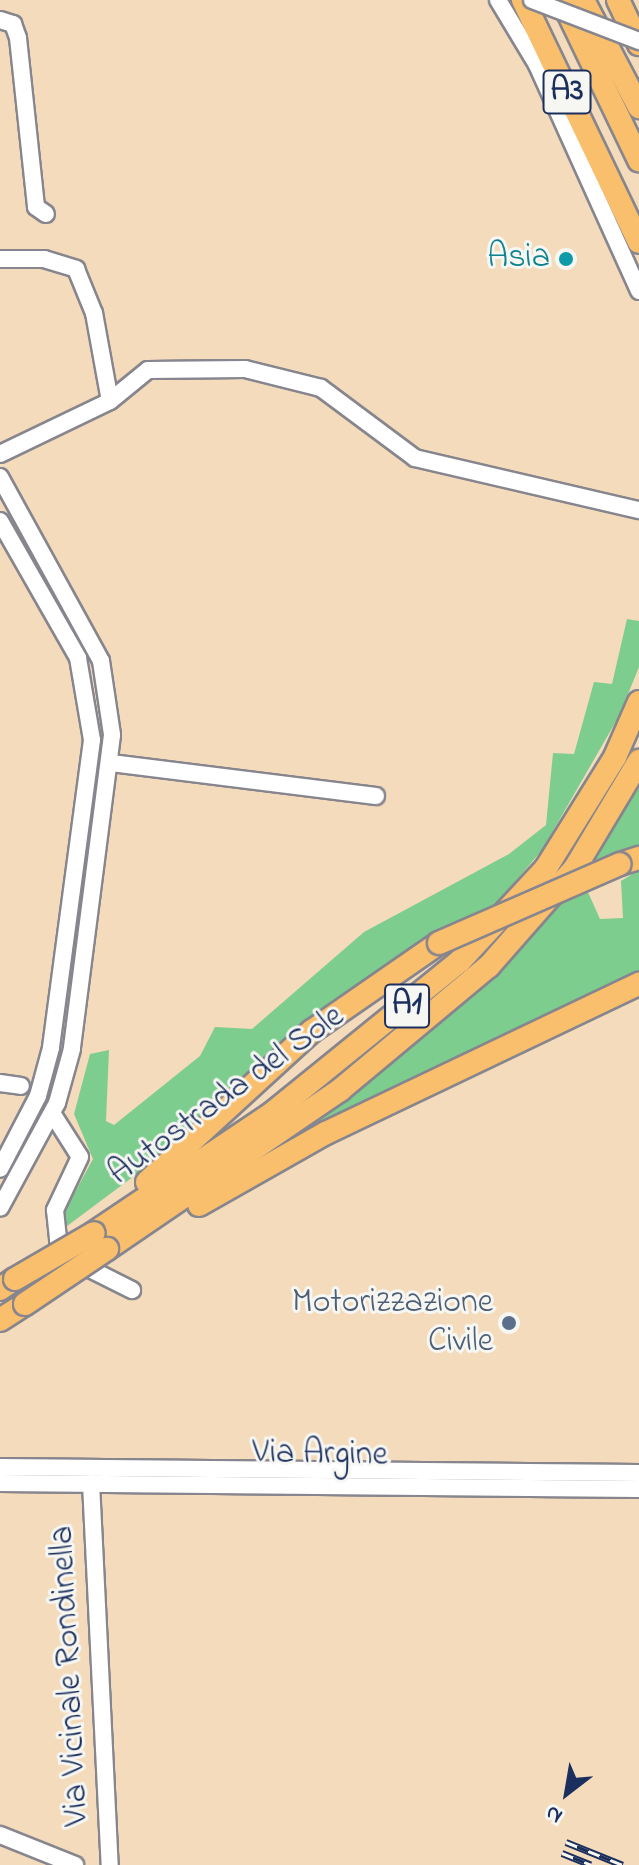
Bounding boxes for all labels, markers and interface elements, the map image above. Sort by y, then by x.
road number: A3 [541,64,593,120]
place label: Asia [487,239,550,279]
marker: Asia [557,250,575,268]
road number: A1 [383,978,431,1034]
street label: Autostrada del Sole [101,997,353,1195]
place label: Motorizzazione Civile [292,1283,493,1362]
marker: Motorizzazione Civile [500,1314,518,1332]
street label: Via Argine [252,1433,388,1477]
street label: Via Vicinale Rondinella [43,1525,99,1827]
north arrow [527,1753,607,1833]
text: N [540,1796,569,1831]

